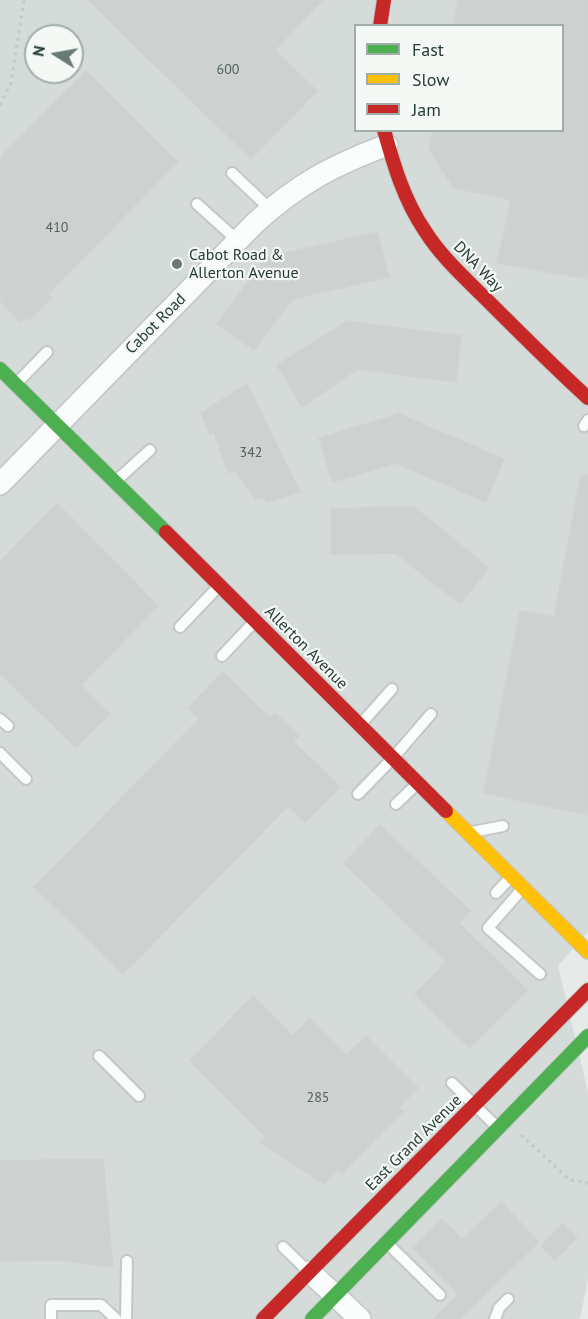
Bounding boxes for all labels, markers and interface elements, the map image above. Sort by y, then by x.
north arrow [24,24,84,84]
legend [354,24,564,132]
text: Fast [412,38,444,61]
text: N [27,44,49,58]
house number: 600 [217,62,239,78]
text: Slow [412,68,450,91]
text: Jam [412,98,441,121]
house number: 410 [46,220,68,236]
street label: DNA Way [449,238,507,296]
place label: Cabot Road & Allerton Avenue [189,245,299,283]
marker: Cabot Road & Allerton Avenue [170,257,184,271]
street label: Cabot Road [122,290,190,358]
house number: 342 [240,445,262,461]
street label: Allerton Avenue [260,602,352,694]
house number: 285 [307,1090,329,1106]
street label: East Grand Avenue [362,1091,466,1195]

